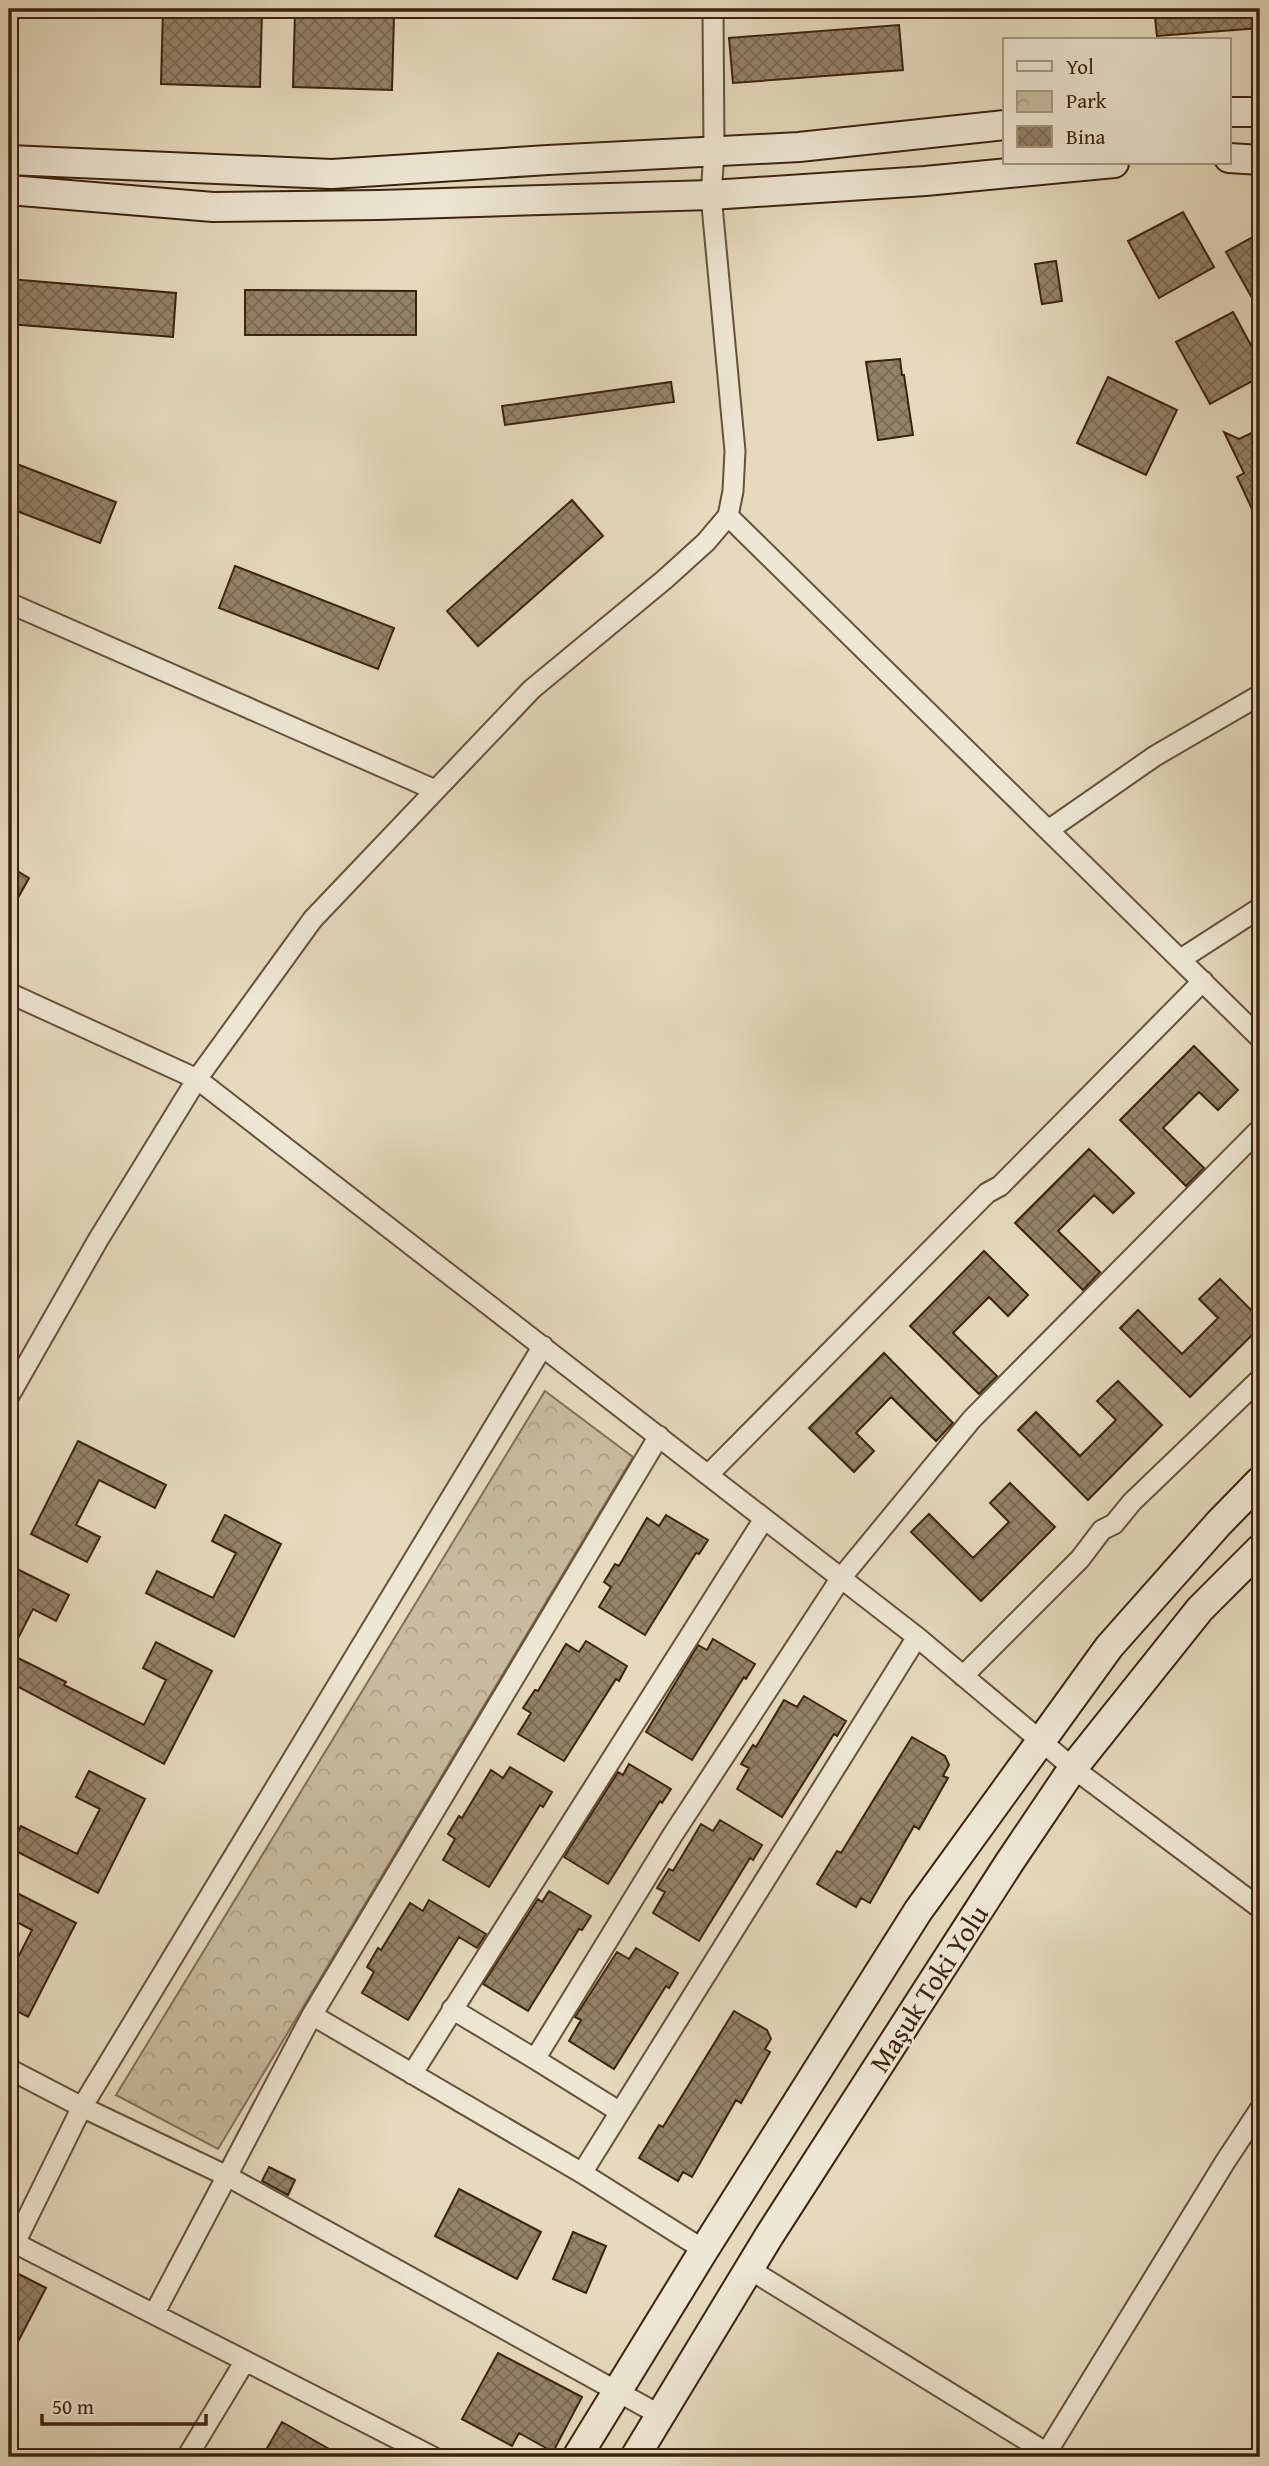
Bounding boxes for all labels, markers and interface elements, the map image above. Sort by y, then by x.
legend [1003,38,1230,164]
text: Yol [1066,51,1094,82]
text: Park [1066,85,1107,116]
text: Bina [1066,121,1106,152]
street label: Maşuk Toki Yolu [858,1896,998,2080]
scale bar [42,2382,206,2426]
text: 50 m [52,2391,94,2422]

